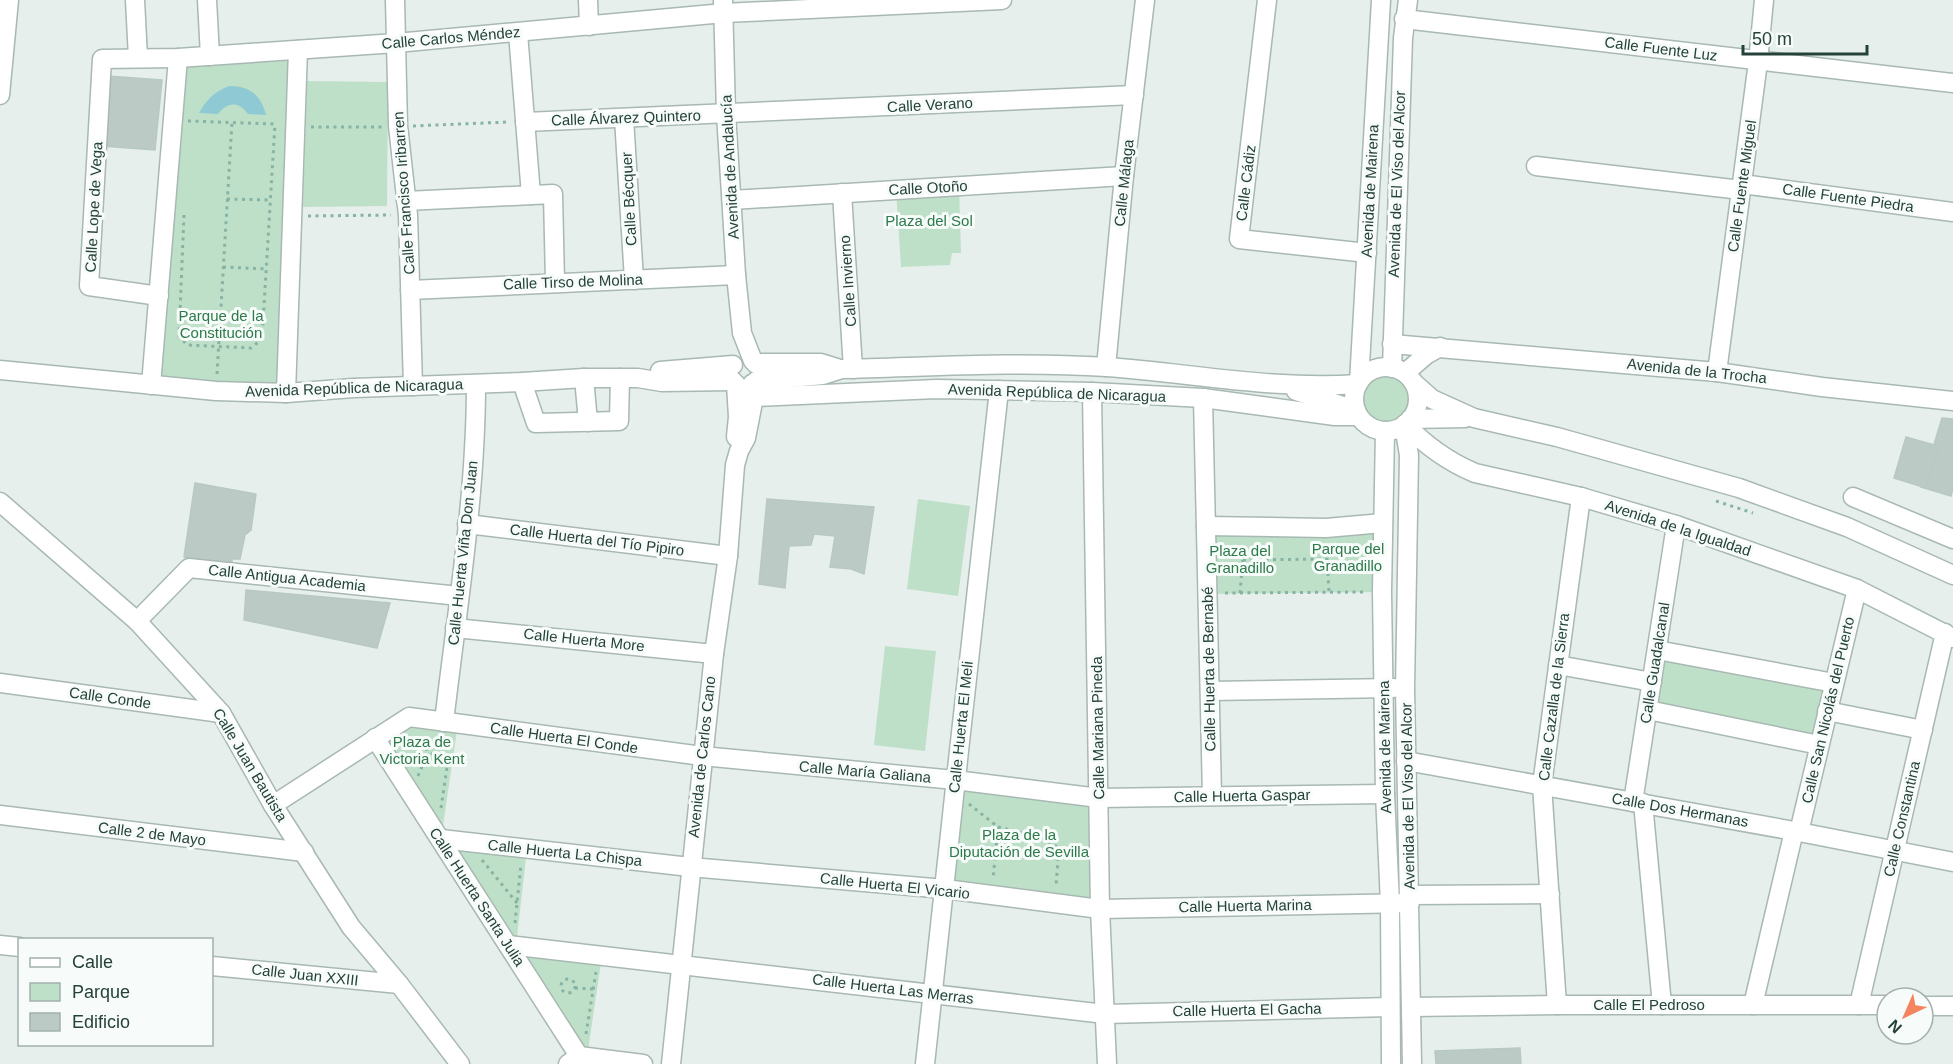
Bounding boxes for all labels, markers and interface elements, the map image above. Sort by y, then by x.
scale bar [1743,18,1868,56]
street label: Calle Carlos Méndez [381,23,521,52]
text: 50 m [1752,29,1792,49]
street label: Calle Fuente Luz [1604,33,1718,64]
street label: Avenida de El Viso del Alcor [1385,90,1408,278]
street label: Avenida de Andalucía [717,94,742,240]
street label: Calle Verano [887,94,973,115]
street label: Calle Álvarez Quintero [551,106,701,129]
street label: Calle Francisco Iribarren [389,111,418,275]
street label: Calle Fuente Miguel [1724,119,1759,253]
street label: Avenida de Mairena [1358,123,1382,258]
street label: Calle Málaga [1110,138,1137,227]
street label: Calle Lope de Vega [82,140,105,273]
street label: Calle Cádiz [1232,144,1259,222]
street label: Calle Bécquer [618,152,639,247]
street label: Calle Otoño [888,177,968,198]
street label: Calle Fuente Piedra [1781,180,1916,215]
park label: Plaza del Sol [885,212,973,229]
street label: Calle Invierno [836,235,859,327]
street label: Calle Tirso de Molina [503,271,644,292]
park label: Parque de la Constitución [178,307,264,341]
street label: Avenida de la Trocha [1626,355,1769,386]
street label: Avenida República de Nicaragua [245,375,464,400]
street label: Avenida República de Nicaragua [948,380,1167,405]
street label: Calle Huerta Viña Don Juan [444,460,481,646]
street label: Avenida de la Igualdad [1603,496,1753,559]
street label: Calle Huerta del Tío Pipiro [509,520,685,559]
park label: Parque del Granadillo [1312,540,1384,574]
park label: Plaza del Granadillo [1206,542,1274,576]
street label: Calle Antigua Academia [207,561,367,594]
street label: Calle Huerta de Bernabé [1199,586,1218,752]
street label: Calle Guadalcanal [1637,601,1672,725]
street label: Calle Cazalla de la Sierra [1535,611,1572,782]
street label: Calle San Nicolás del Puerto [1798,615,1857,805]
street label: Calle Huerta More [523,625,645,654]
street label: Calle Mariana Pineda [1088,656,1107,800]
street label: Calle Huerta El Meli [945,660,976,794]
street label: Avenida de Carlos Cano [685,675,718,839]
street label: Avenida de Mairena [1375,680,1394,814]
street label: Calle Conde [68,683,152,712]
street label: Avenida de El Viso del Alcor [1397,702,1418,890]
street label: Calle Juan Bautista [210,705,291,825]
street label: Calle Huerta El Conde [489,719,639,756]
park label: Plaza de Victoria Kent [380,733,465,767]
street label: Calle María Galiana [798,757,932,786]
street label: Calle Constantina [1880,759,1923,878]
street label: Calle Huerta Gaspar [1173,786,1310,805]
street label: Calle Dos Hermanas [1610,789,1750,830]
street label: Calle 2 de Mayo [97,818,207,849]
street label: Calle Huerta Santa Julia [426,824,529,970]
park label: Plaza de la Diputación de Sevilla [949,826,1090,860]
street label: Calle Huerta La Chispa [487,836,644,869]
street label: Calle Huerta El Vicario [819,869,971,902]
street label: Calle Huerta Marina [1178,896,1312,915]
legend [18,938,213,1046]
text: Calle [72,952,113,972]
street label: Calle Juan XXIII [251,960,359,989]
street label: Calle Huerta Las Merras [811,970,975,1007]
text: Parque [72,982,130,1002]
north arrow [1875,986,1935,1046]
street label: Calle El Pedroso [1593,996,1705,1013]
street label: Calle Huerta El Gacha [1172,1000,1322,1019]
text: Edificio [72,1012,130,1032]
text: N [1885,1016,1905,1037]

